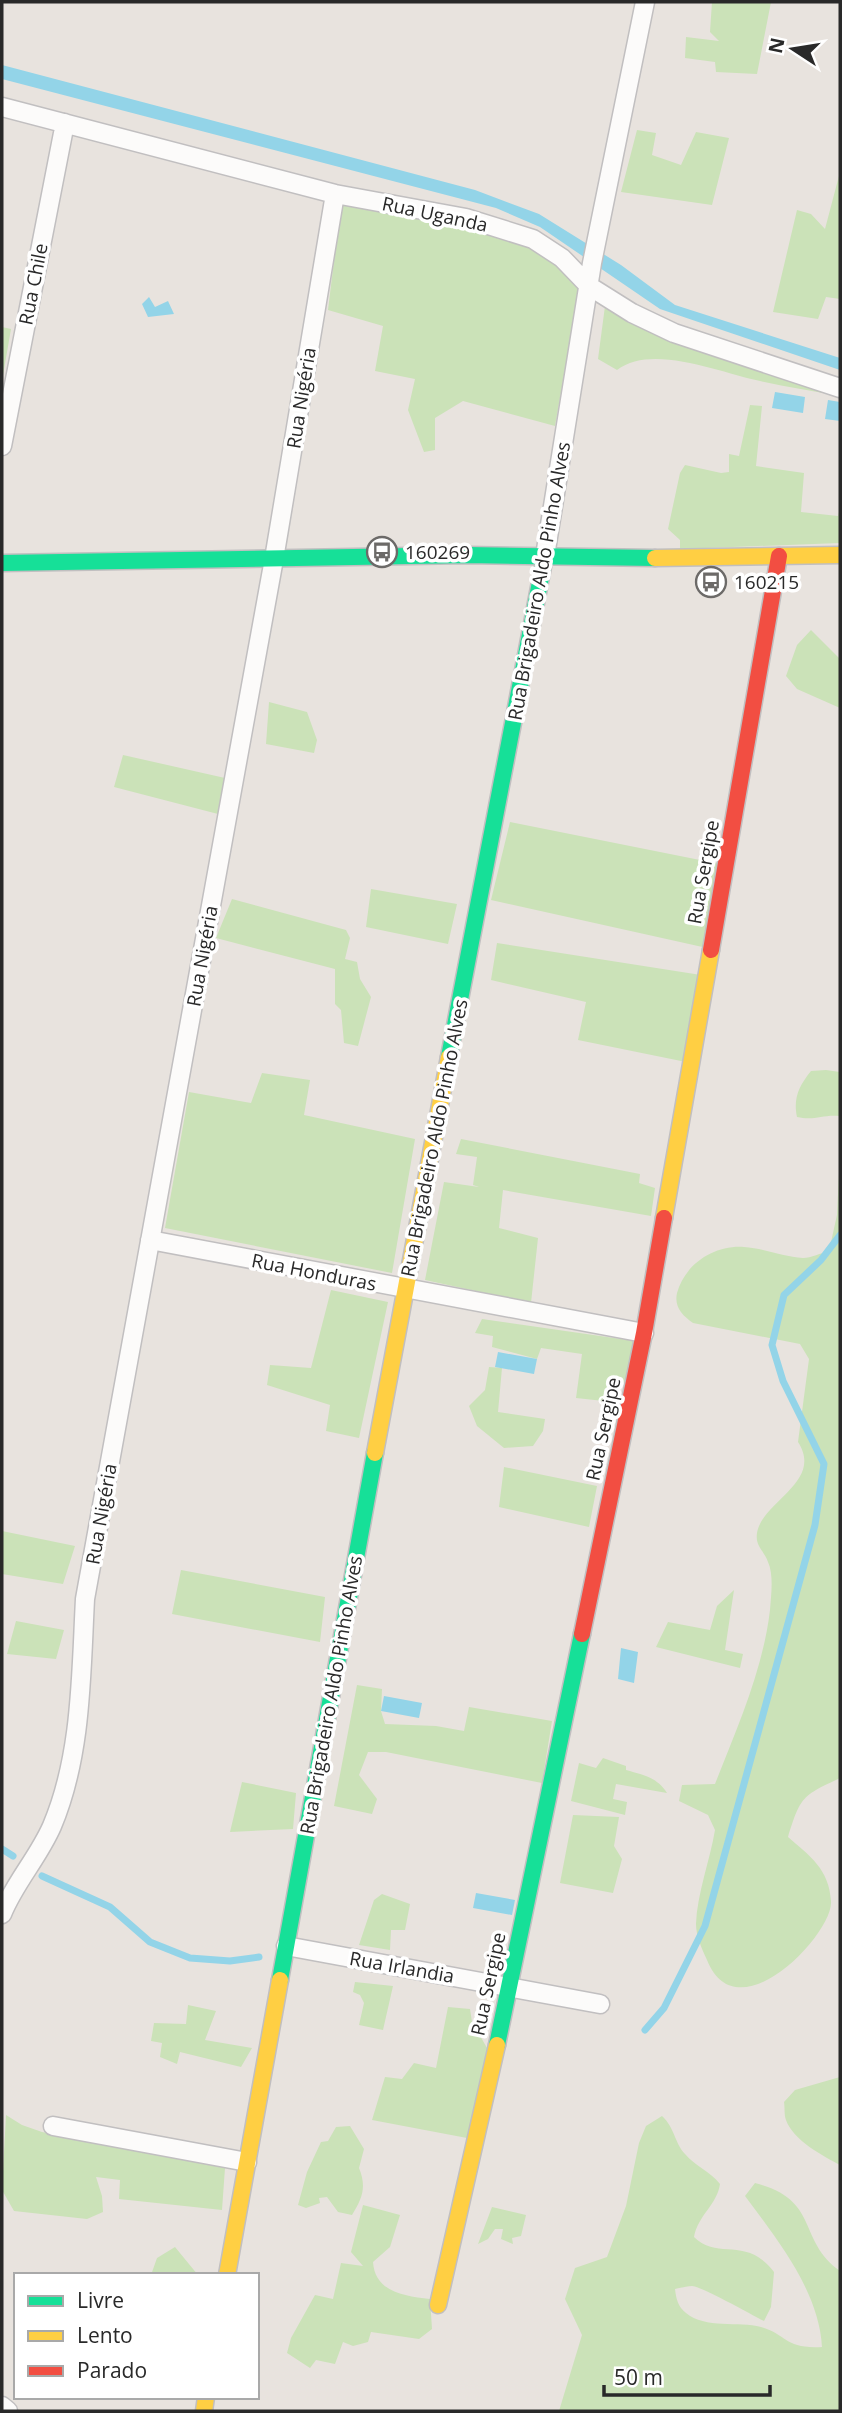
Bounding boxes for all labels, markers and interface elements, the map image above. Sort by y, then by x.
north arrow [758,14,828,84]
text: N [762,35,791,56]
street label: Rua Uganda [380,190,490,238]
street label: Rua Chile [12,241,54,327]
street label: Rua Nigéria [280,346,322,450]
street label: Rua Brigadeiro Aldo Pinho Alves [502,440,576,722]
bus stop icon: 160269 [365,535,399,569]
place label: 160269 [405,539,470,565]
bus stop icon: 160215 [694,565,728,599]
place label: 160215 [734,569,799,595]
street label: Rua Sergipe [681,818,725,926]
street label: Rua Nigéria [180,903,224,1009]
street label: Rua Brigadeiro Aldo Pinho Alves [394,997,474,1279]
street label: Rua Honduras [249,1247,379,1297]
street label: Rua Sergipe [579,1375,627,1483]
street label: Rua Nigéria [79,1461,123,1567]
street label: Rua Brigadeiro Aldo Pinho Alves [294,1554,368,1836]
street label: Rua Sergipe [464,1930,512,2038]
street label: Rua Irlandia [348,1945,456,1989]
legend [14,2273,259,2399]
text: Livre [77,2286,124,2314]
text: Lento [77,2321,133,2349]
scale bar [604,2354,770,2398]
text: Parado [77,2356,147,2384]
text: 50 m [614,2363,663,2391]

